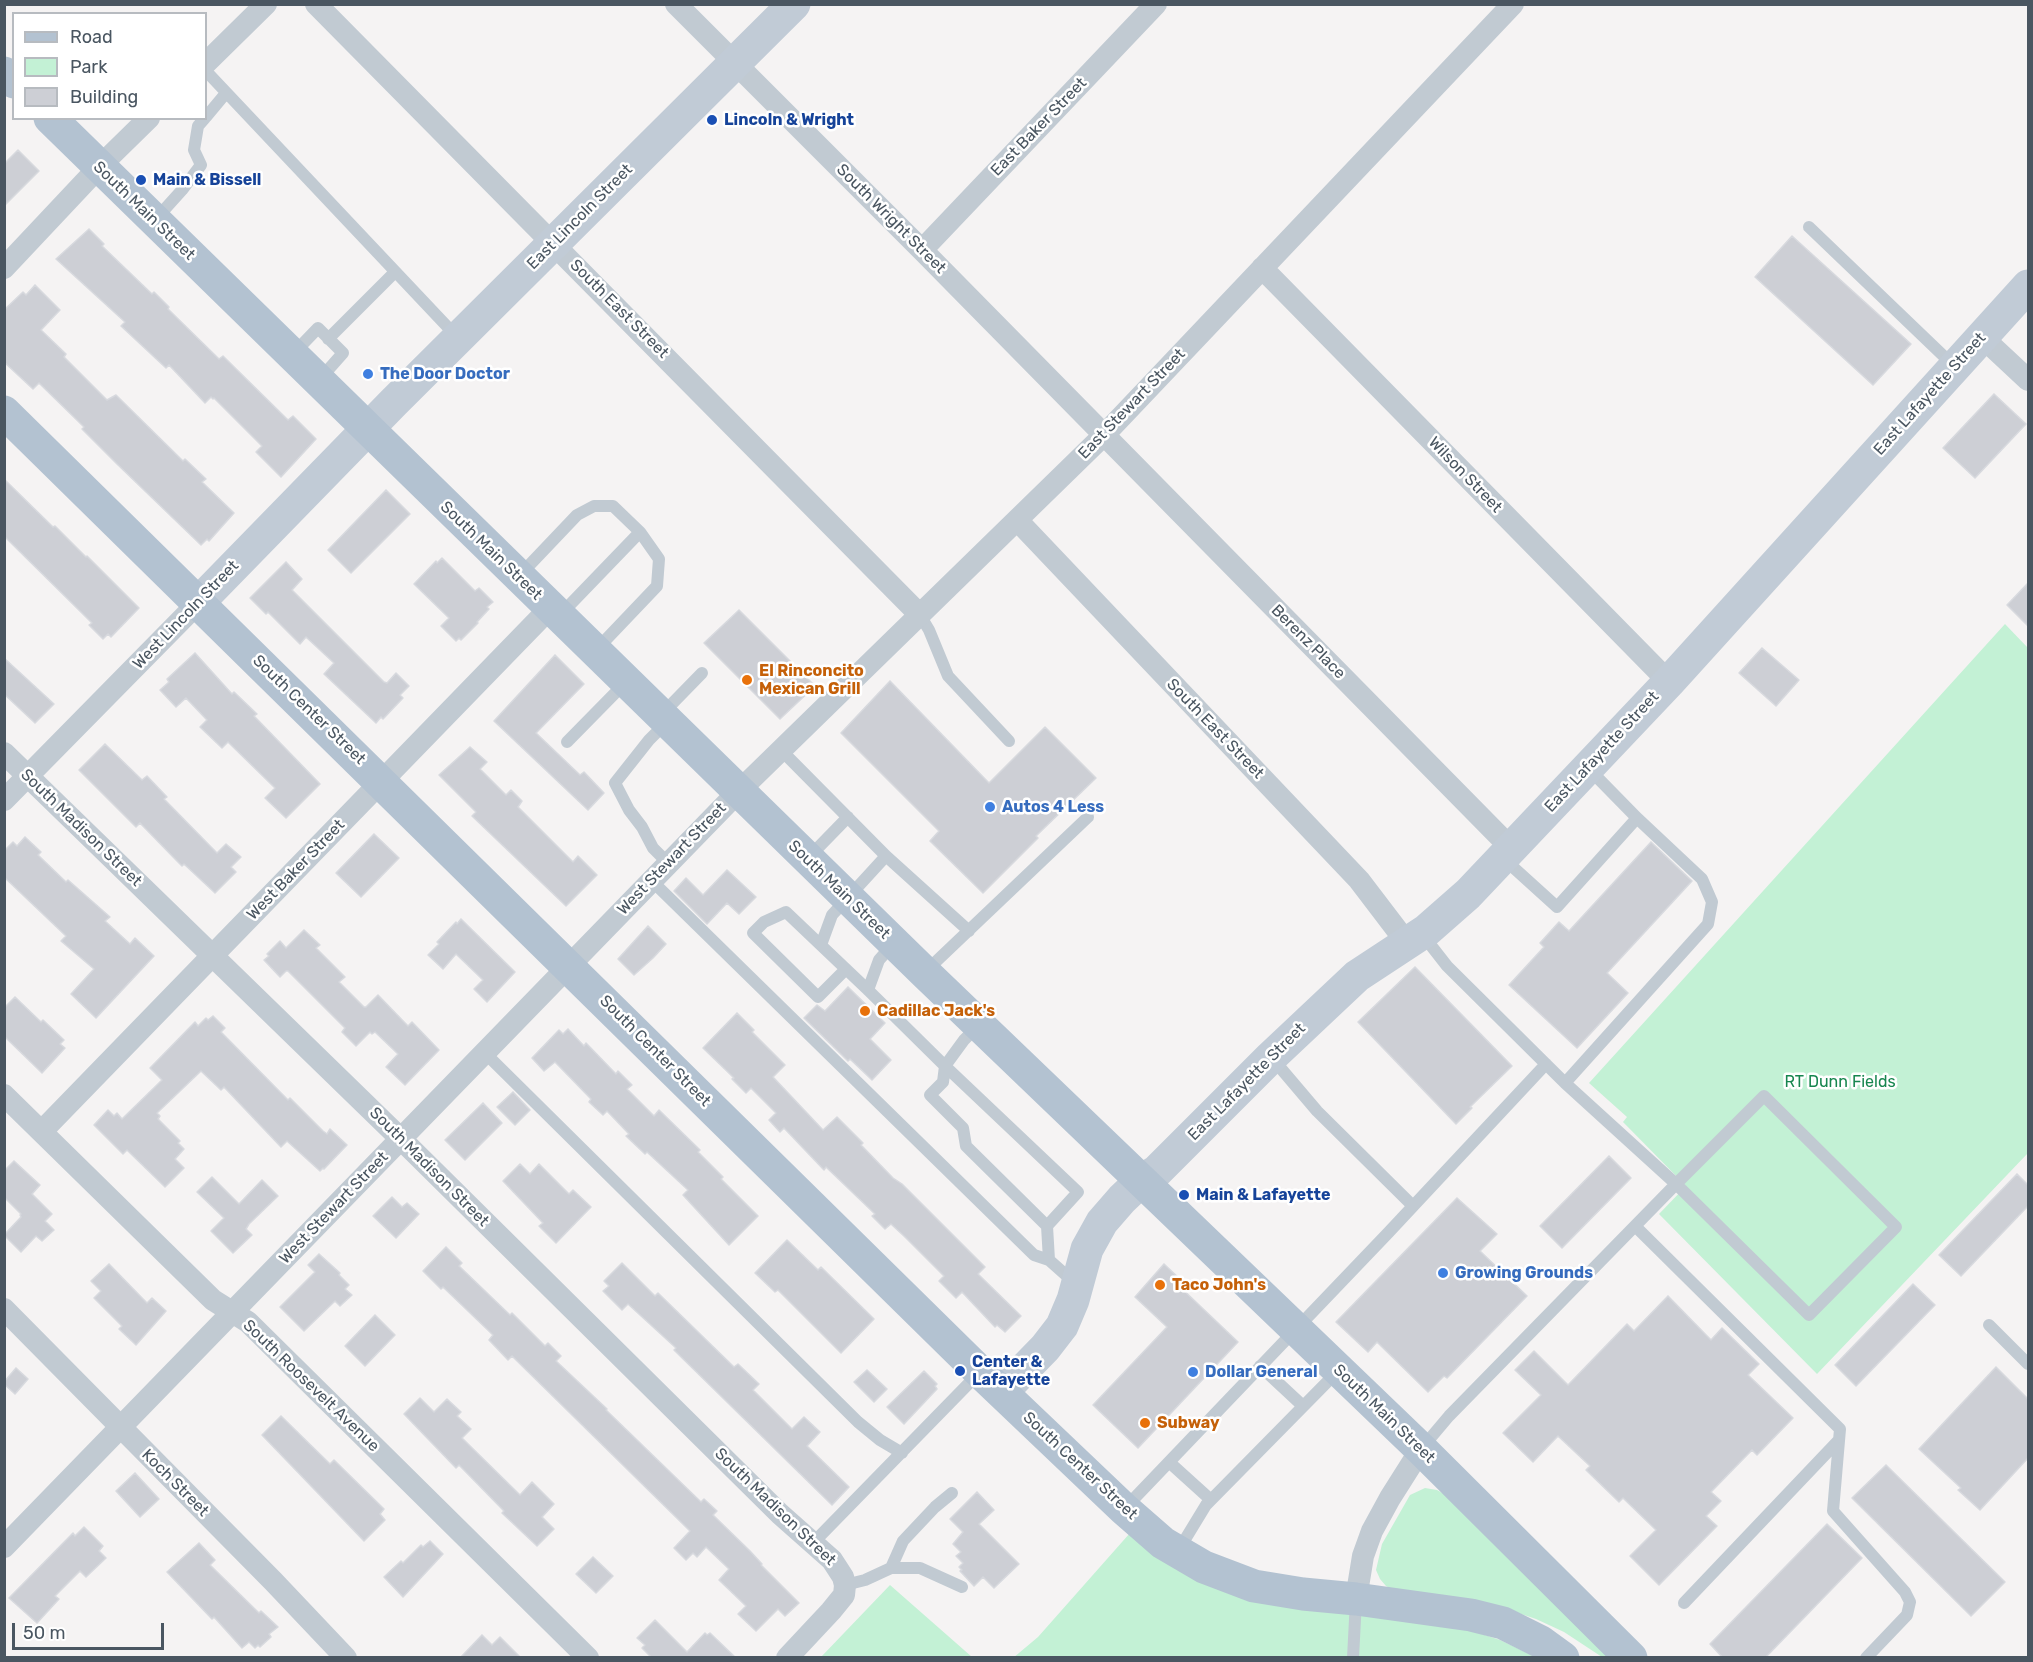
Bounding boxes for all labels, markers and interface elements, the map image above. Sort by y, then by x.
legend [12,12,207,120]
text: Road [70,26,113,48]
text: Park [70,56,107,78]
street label: East Baker Street [987,74,1091,180]
text: Building [70,86,138,108]
place label: Lincoln & Wright [724,110,854,130]
marker: Lincoln & Wright [705,113,719,127]
street label: South Main Street [89,158,199,264]
street label: East Lincoln Street [523,160,637,274]
street label: South Wright Street [832,160,950,278]
place label: Main & Bissell [153,170,261,190]
marker: Main & Bissell [134,173,148,187]
street label: South East Street [566,256,672,362]
street label: East Lafayette Street [1870,329,1990,459]
street label: East Stewart Street [1074,345,1190,463]
place label: The Door Doctor [380,364,510,384]
marker: The Door Doctor [361,367,375,381]
street label: Wilson Street [1424,433,1506,517]
street label: South Main Street [436,498,546,604]
street label: West Lincoln Street [129,556,243,674]
street label: Berenz Place [1267,601,1349,683]
street label: South Center Street [249,651,369,769]
place label: El Rinconcito Mexican Grill [759,661,864,699]
marker: El Rinconcito Mexican Grill [740,673,754,687]
street label: South East Street [1162,675,1268,783]
street label: East Lafayette Street [1541,688,1663,816]
street label: South Madison Street [16,765,146,891]
place label: Autos 4 Less [1002,797,1104,817]
street label: West Stewart Street [613,799,731,919]
marker: Autos 4 Less [983,800,997,814]
street label: West Baker Street [243,816,349,924]
street label: South Main Street [784,837,894,943]
street label: South Center Street [595,991,715,1111]
place label: Cadillac Jack's [877,1001,995,1021]
marker: Cadillac Jack's [858,1004,872,1018]
street label: East Lafayette Street [1184,1019,1310,1145]
park label: RT Dunn Fields [1784,1072,1896,1092]
street label: South Madison Street [365,1103,493,1231]
street label: West Stewart Street [275,1148,393,1268]
place label: Main & Lafayette [1196,1185,1330,1205]
marker: Main & Lafayette [1177,1188,1191,1202]
place label: Growing Grounds [1455,1263,1593,1283]
marker: Growing Grounds [1436,1266,1450,1280]
place label: Taco John's [1172,1275,1266,1295]
marker: Taco John's [1153,1278,1167,1292]
street label: South Roosevelt Avenue [239,1316,383,1456]
place label: Center & Lafayette [972,1352,1050,1390]
street label: South Main Street [1329,1361,1439,1467]
place label: Dollar General [1205,1362,1317,1382]
marker: Center & Lafayette [953,1364,967,1378]
marker: Dollar General [1186,1365,1200,1379]
street label: South Center Street [1019,1408,1141,1524]
place label: Subway [1157,1413,1220,1433]
marker: Subway [1138,1416,1152,1430]
street label: South Madison Street [710,1444,840,1570]
street label: Koch Street [137,1445,213,1521]
scale bar [15,1611,166,1649]
text: 50 m [23,1622,66,1644]

